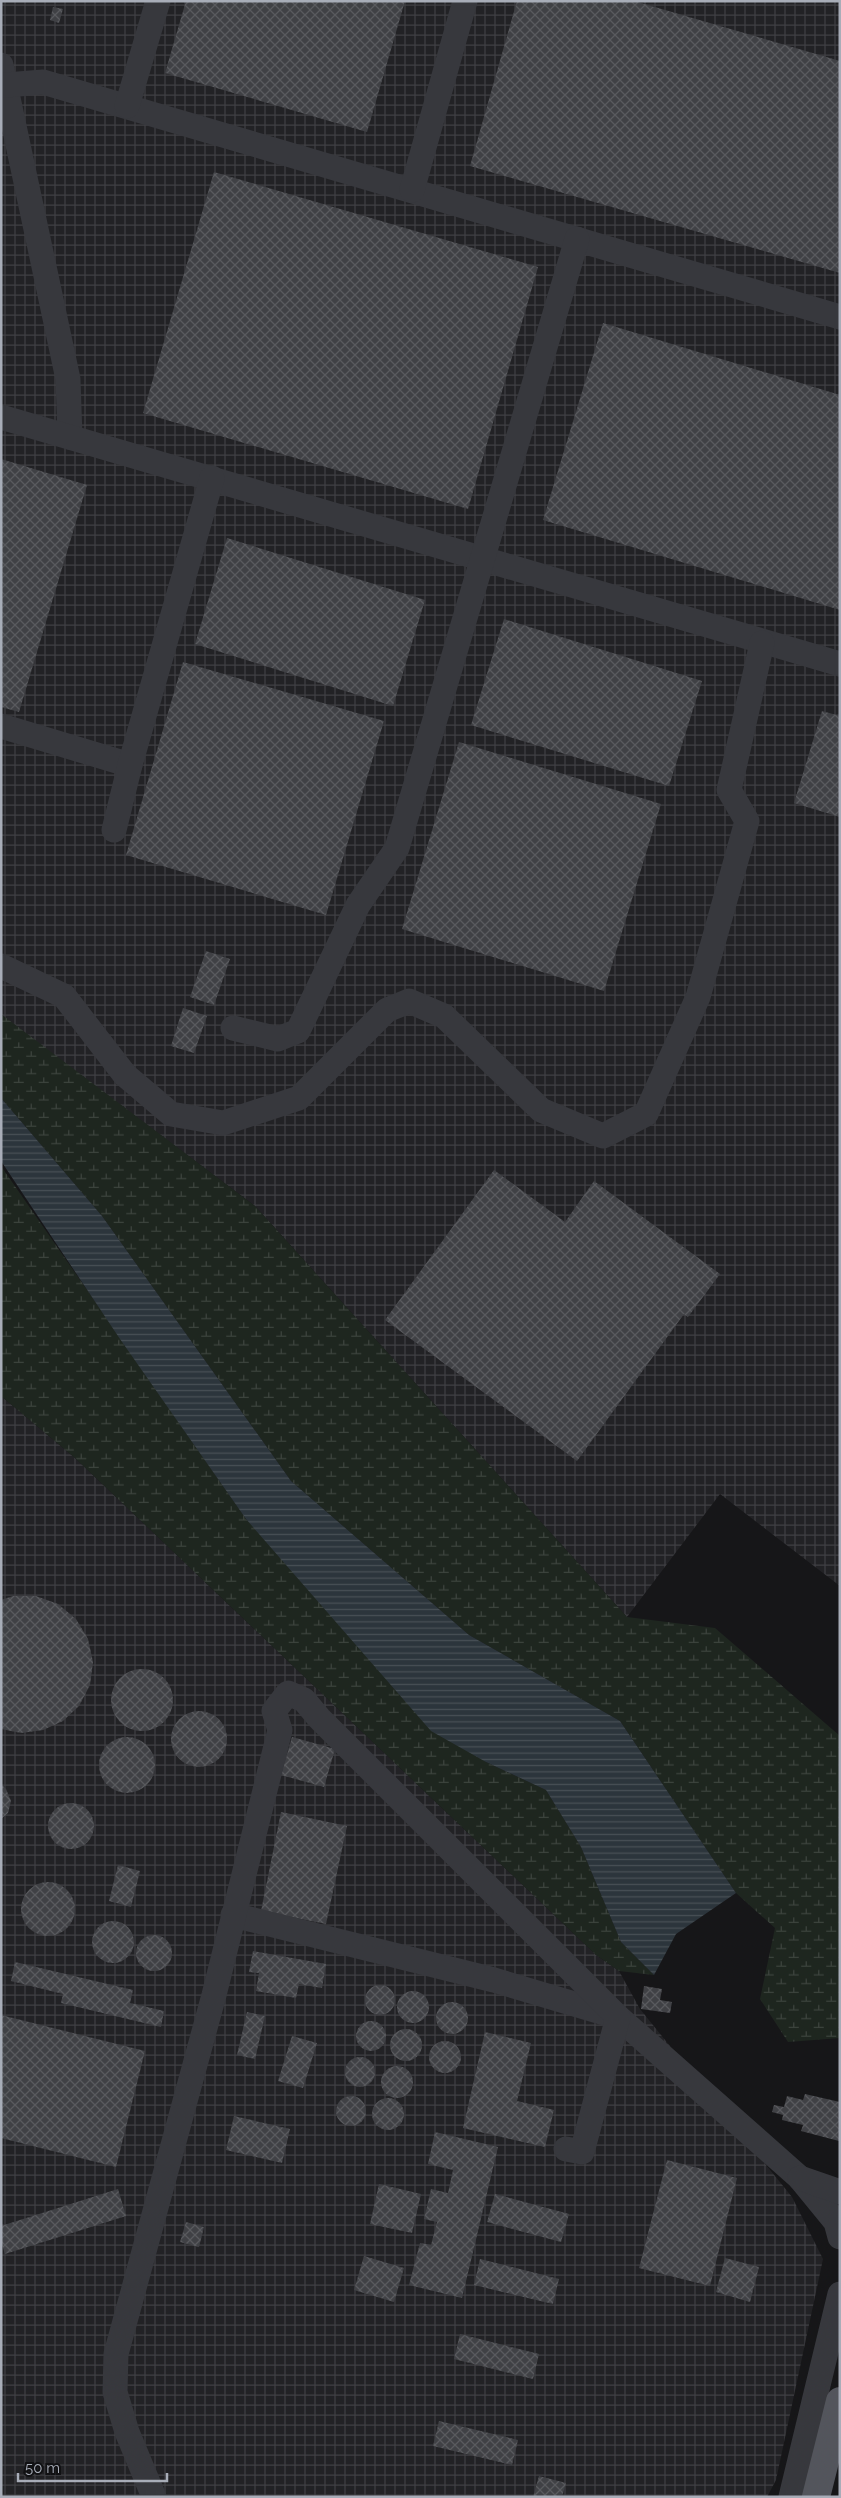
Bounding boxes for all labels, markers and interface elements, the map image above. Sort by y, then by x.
scale bar [18,2450,166,2482]
text: 50 m [25,2459,60,2477]

